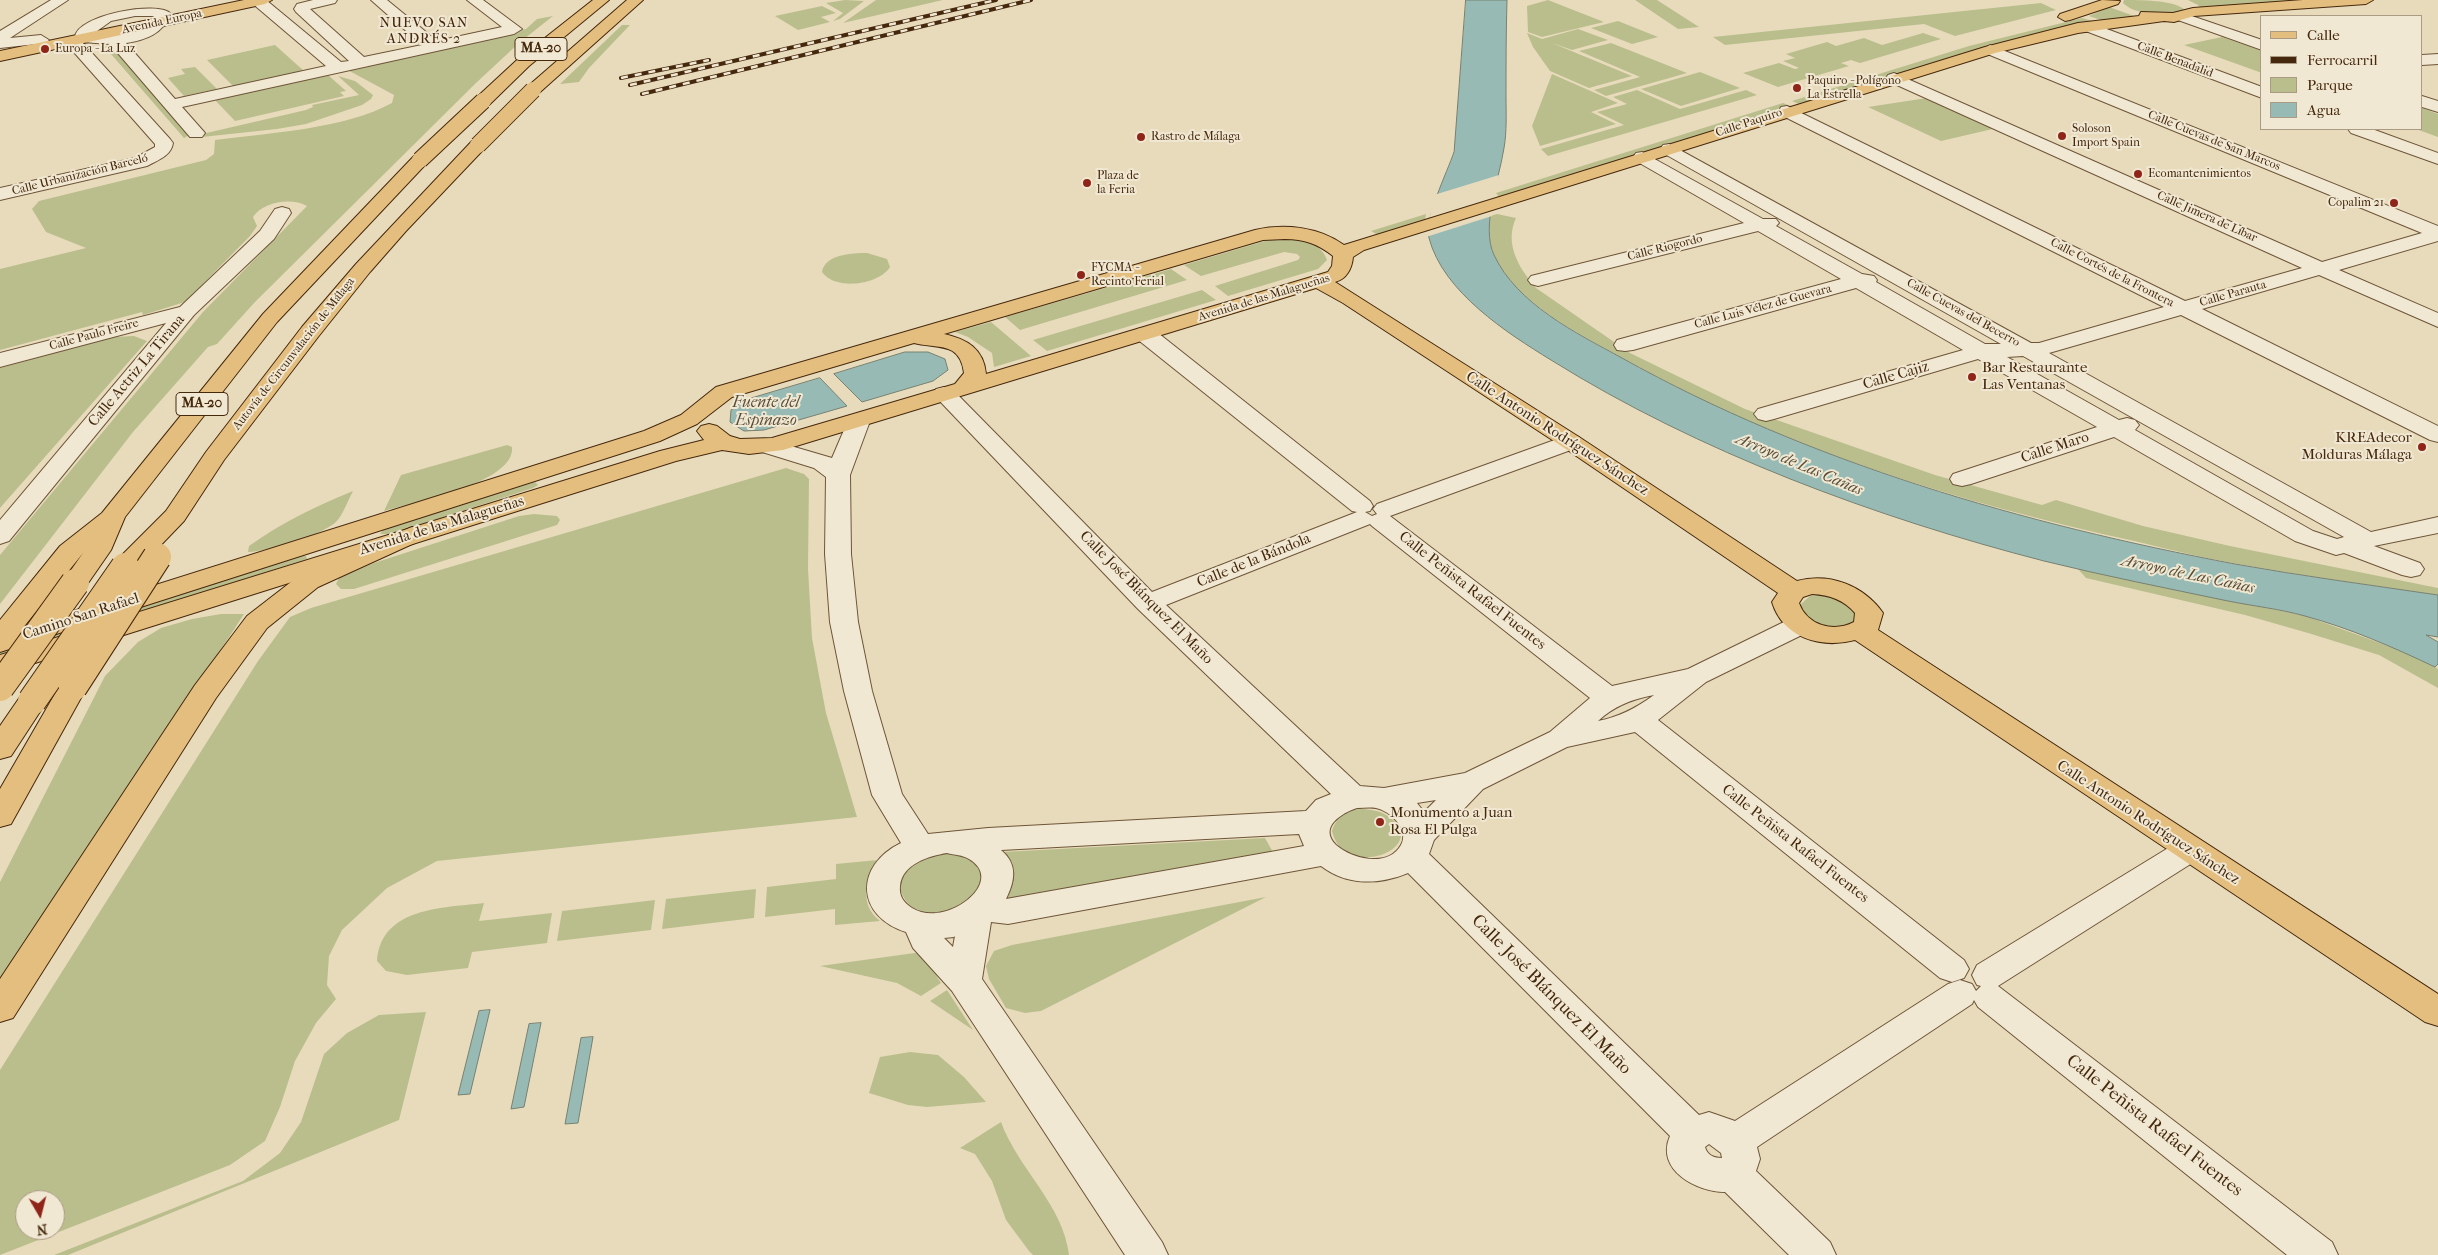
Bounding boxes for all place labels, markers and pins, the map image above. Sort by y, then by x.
place label: Europa - La Luz [55,42,135,56]
marker: Europa - La Luz [39,43,51,55]
place label: Paquiro - Polígono La Estrella [1807,74,1901,102]
marker: Paquiro - Polígono La Estrella [1791,82,1803,94]
place label: Soloson Import Spain [2072,122,2140,150]
place label: Rastro de Málaga [1151,130,1240,144]
marker: Soloson Import Spain [2056,130,2068,142]
marker: Rastro de Málaga [1135,131,1147,143]
place label: Ecomantenimientos [2148,167,2251,181]
marker: Ecomantenimientos [2132,168,2144,180]
place label: Plaza de la Feria [1097,169,1139,197]
marker: Plaza de la Feria [1081,177,1093,189]
place label: Copalim 21 [2328,196,2384,210]
marker: Copalim 21 [2388,197,2400,209]
place label: FYCMA - Recinto Ferial [1091,261,1164,289]
marker: FYCMA - Recinto Ferial [1075,269,1087,281]
place label: Bar Restaurante Las Ventanas [1982,359,2087,394]
marker: Bar Restaurante Las Ventanas [1966,371,1978,383]
place label: KREAdecor Molduras Málaga [2302,429,2412,464]
marker: KREAdecor Molduras Málaga [2416,441,2428,453]
place label: Monumento a Juan Rosa El Pulga [1390,804,1512,839]
marker: Monumento a Juan Rosa El Pulga [1374,816,1386,828]

